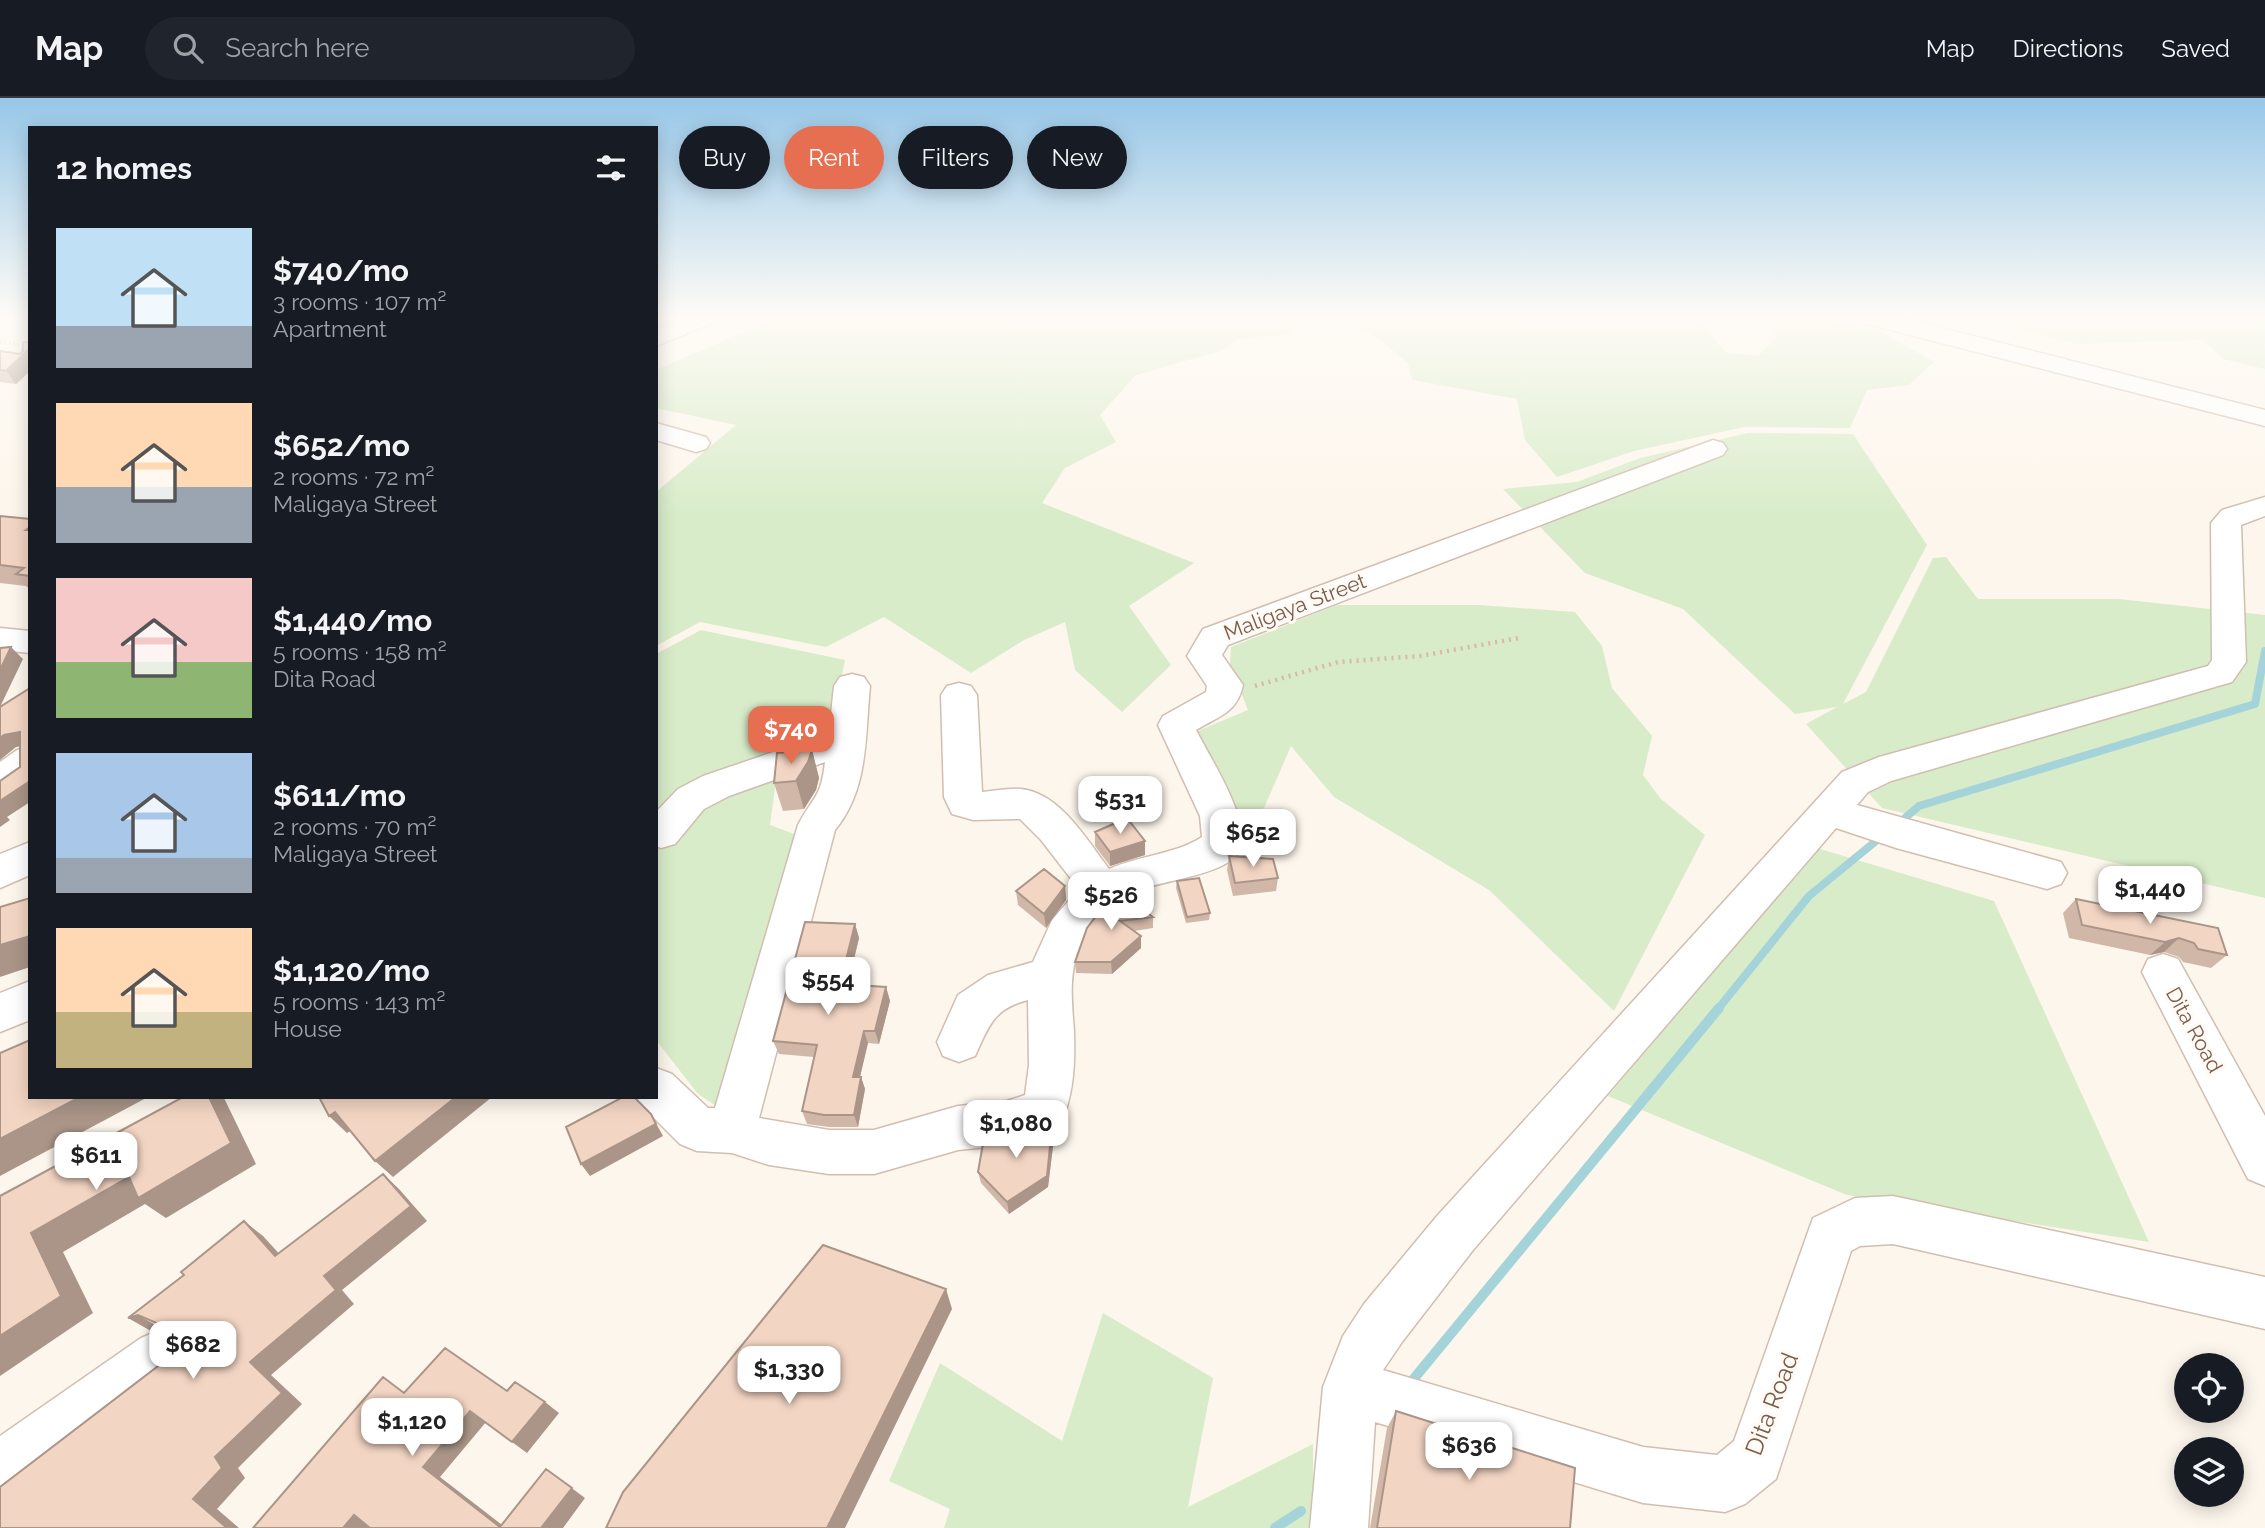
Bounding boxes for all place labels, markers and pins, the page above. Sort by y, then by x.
pin: $740 [750,706,832,766]
pin: $531 [1079,776,1161,836]
pin: $652 [1212,810,1294,869]
pin: $1,440 [2093,866,2207,926]
pin: $526 [1070,872,1152,932]
pin: $554 [787,958,869,1017]
pin: $1,080 [959,1100,1073,1160]
pin: $611 [55,1132,137,1192]
pin: $682 [152,1322,234,1381]
pin: $1,330 [732,1346,846,1406]
pin: $1,120 [355,1398,469,1458]
pin: $636 [1428,1422,1510,1482]

